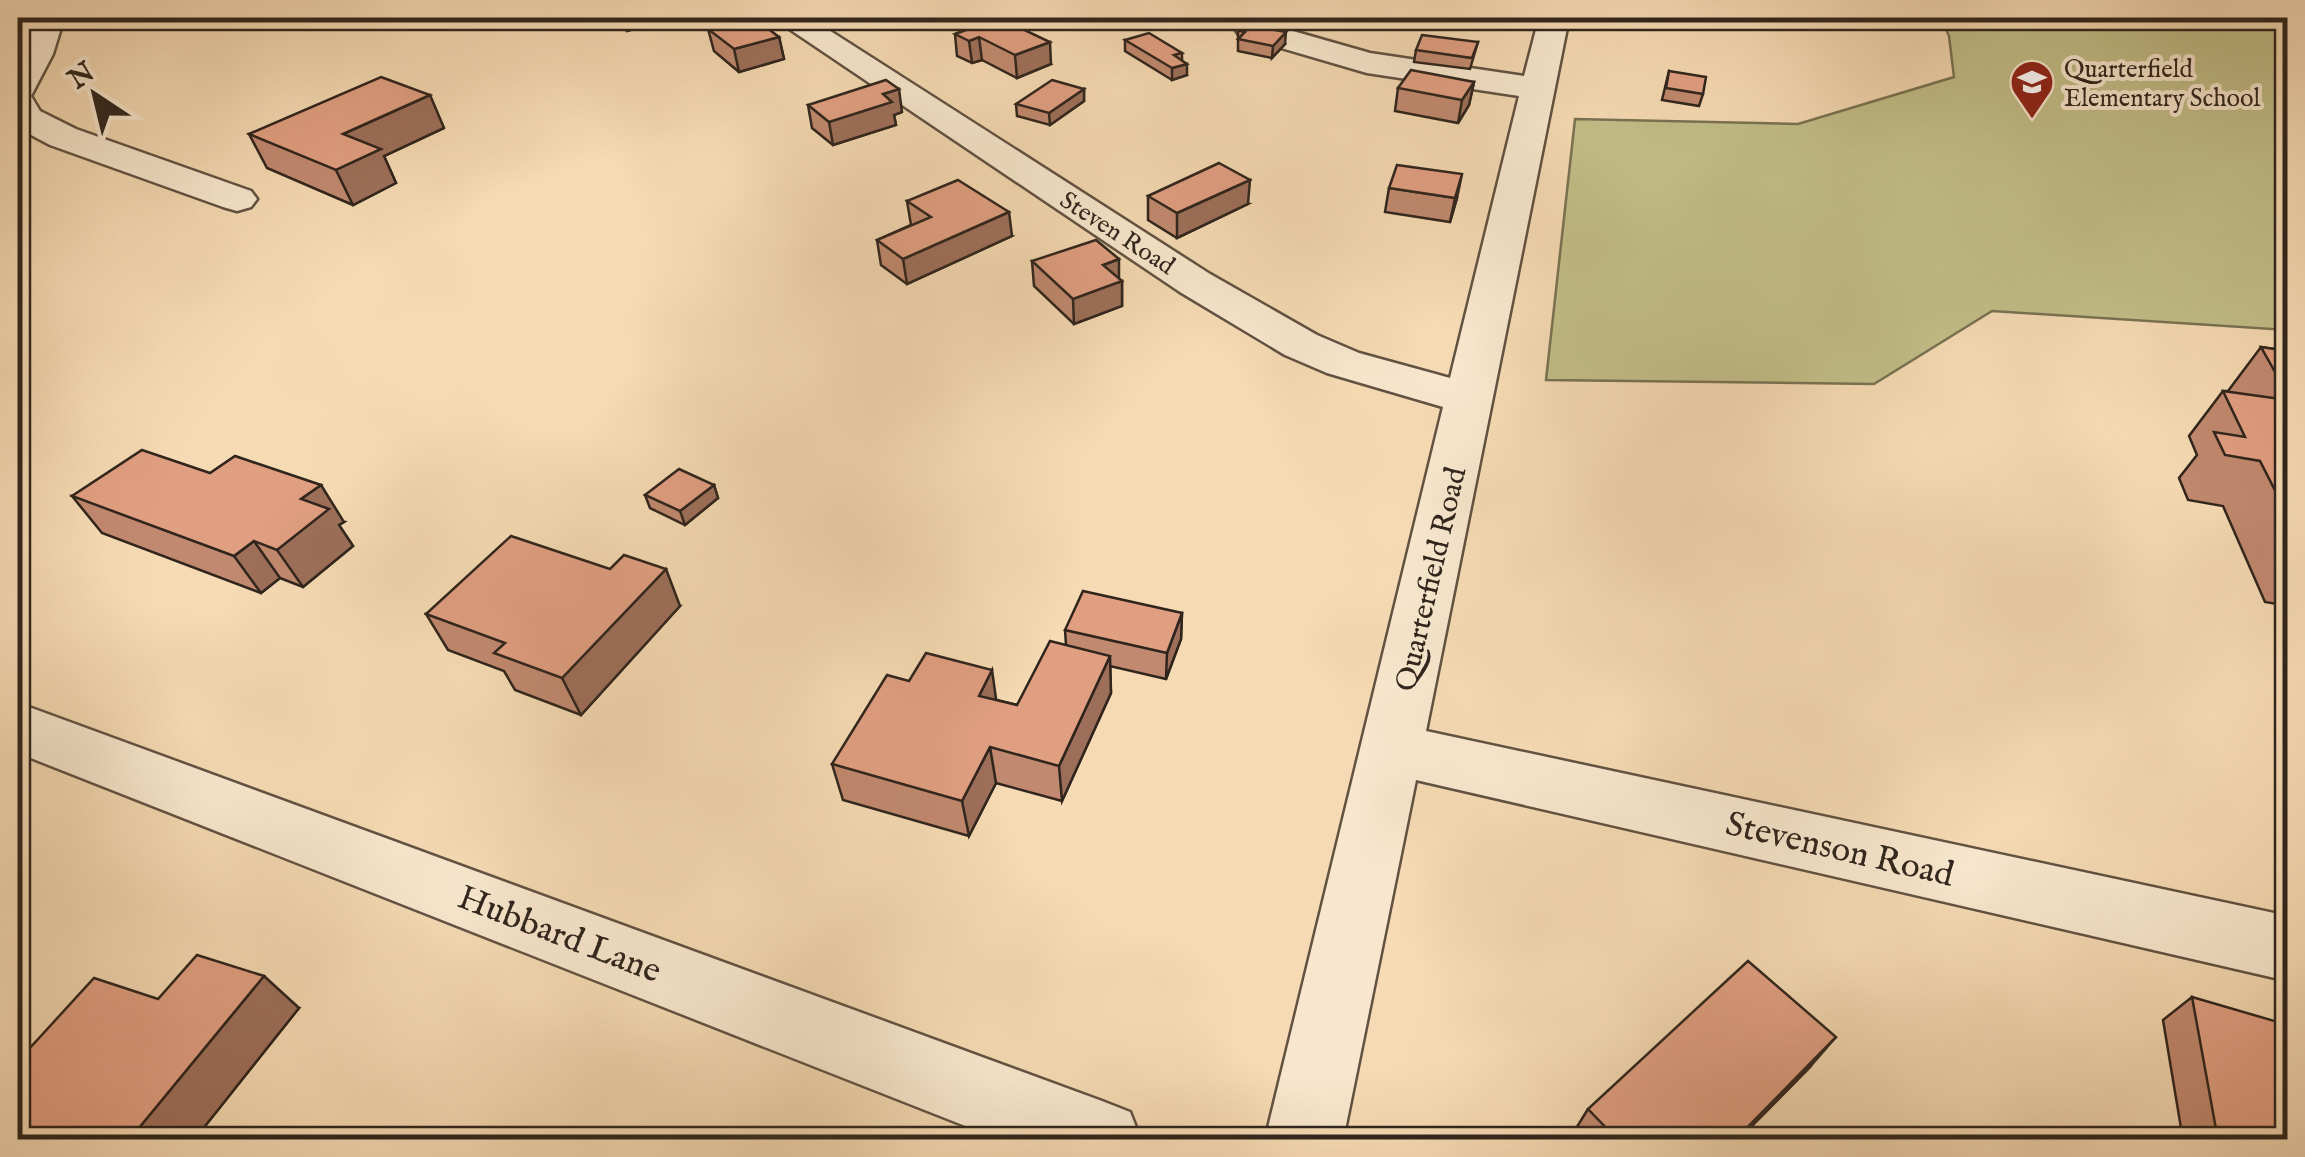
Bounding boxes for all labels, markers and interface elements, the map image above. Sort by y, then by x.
north arrow [45,45,145,145]
place label: Quarterfield Elementary School [2064,54,2260,115]
text: N [61,55,102,98]
school or university icon: Quarterfield Elementary School [2009,59,2055,120]
street label: Steven Road [1053,185,1181,283]
street label: Quarterfield Road [1388,463,1476,695]
street label: Stevenson Road [1721,802,1958,899]
street label: Hubbard Lane [451,876,667,995]

